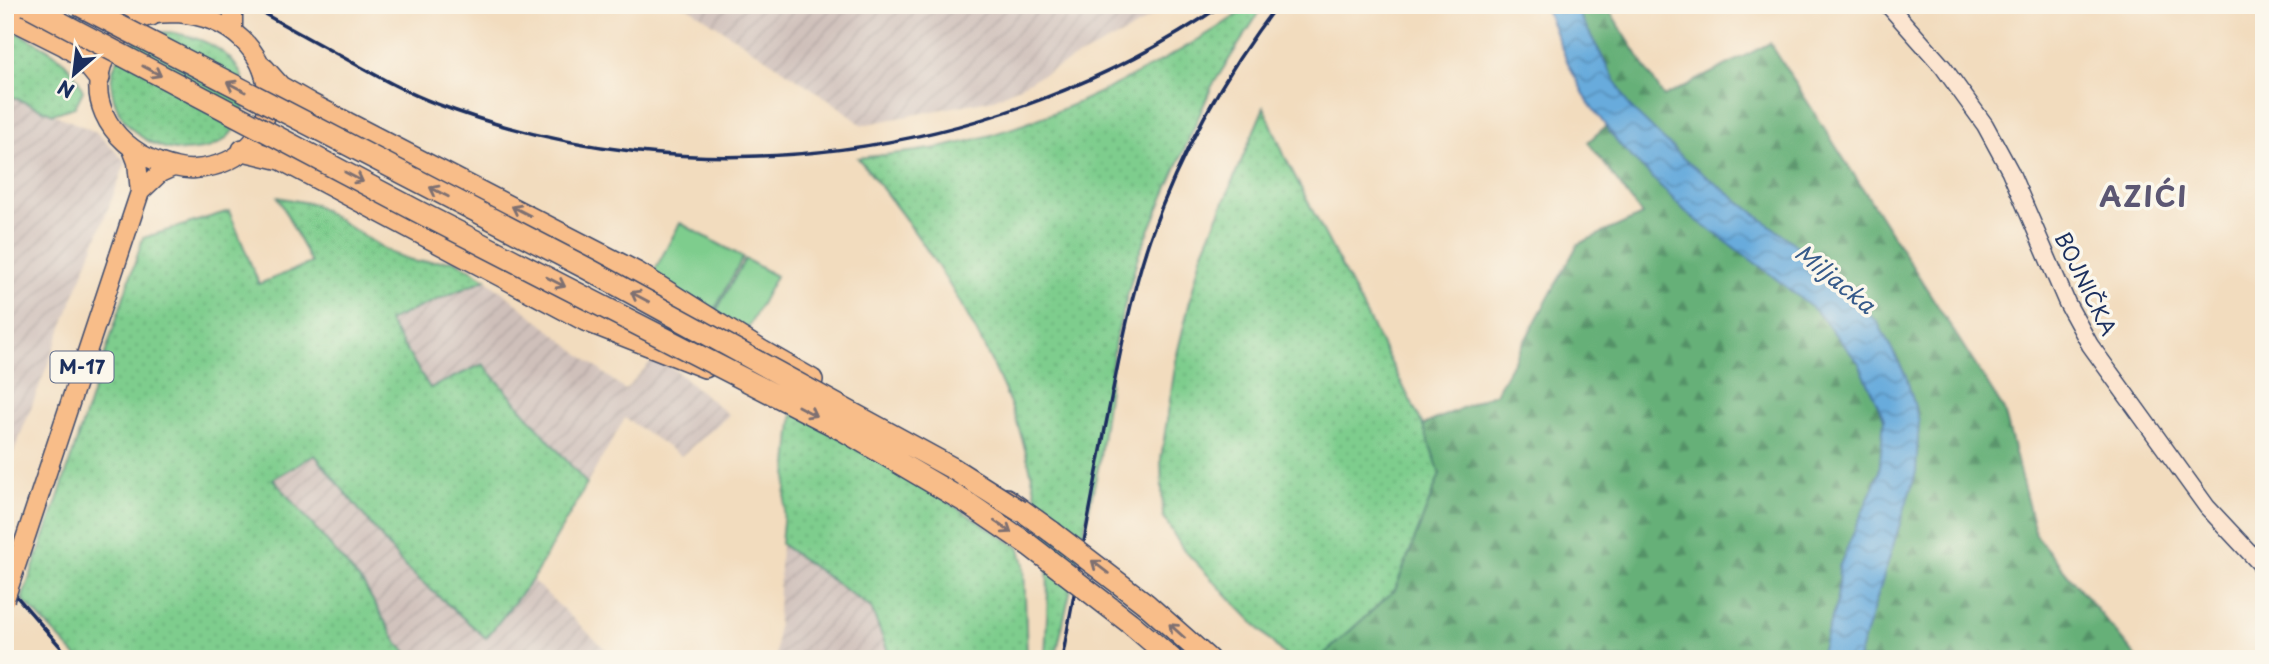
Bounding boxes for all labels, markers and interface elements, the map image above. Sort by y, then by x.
north arrow [38,38,108,108]
one-way arrow [142,64,162,78]
text: N [52,74,79,106]
one-way arrow [227,80,247,94]
one-way arrow [343,171,364,184]
district label: AZIĆI [2100,174,2188,217]
one-way arrow [429,184,450,198]
one-way arrow [511,204,532,218]
street label: BOJNIČKA [2048,226,2126,341]
water label: Miljacka [1788,235,1884,322]
one-way arrow [545,275,565,289]
one-way arrow [631,290,651,304]
road number: M-17 [50,352,114,382]
one-way arrow [796,405,817,418]
one-way arrow [993,520,1012,534]
one-way arrow [1091,560,1110,575]
one-way arrow [1169,623,1186,640]

